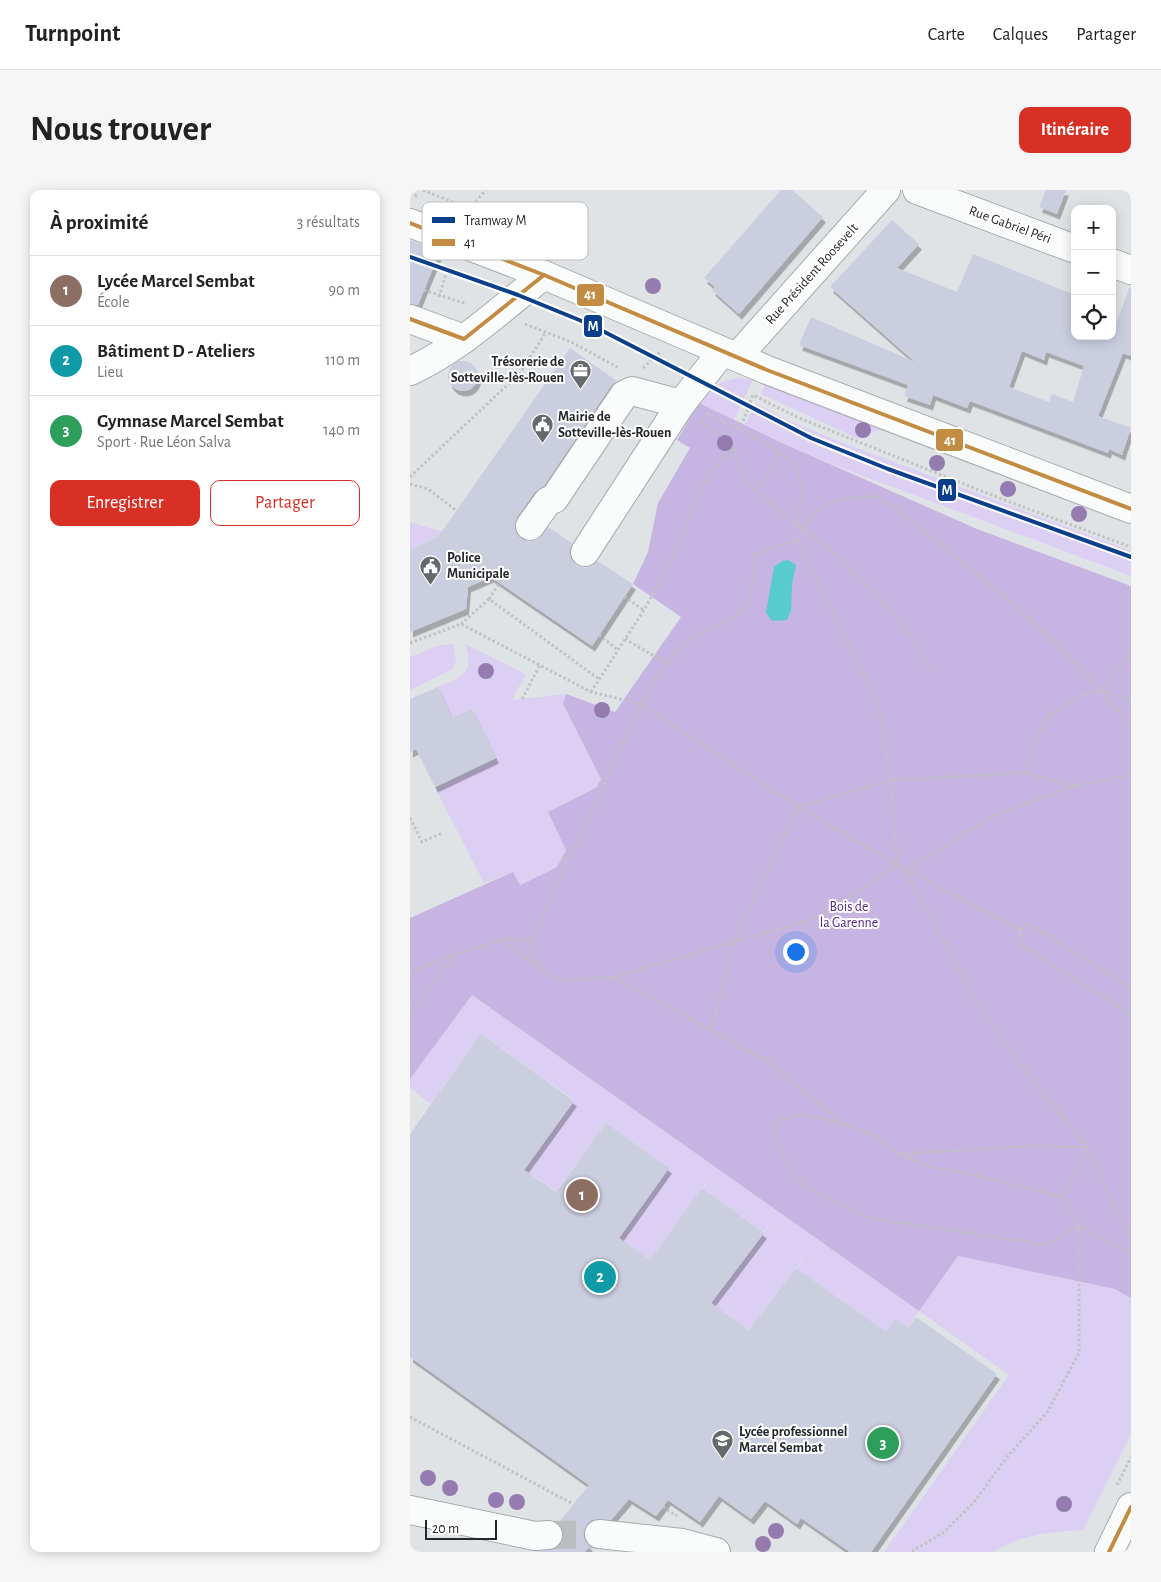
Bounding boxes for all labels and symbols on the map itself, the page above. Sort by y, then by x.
legend [422,202,588,260]
street label: Rue Gabriel Péri [967,204,1053,246]
text: Tramway M [464,214,526,228]
street label: Rue Président Roosevelt [763,220,861,327]
text: 41 [464,236,476,250]
line badge: 41 [576,283,605,307]
text: 41 [584,288,596,302]
line badge: M [583,314,603,338]
text: M [587,320,599,334]
place label: Trésorerie de Sotteville-lès-Rouen [451,355,564,385]
office icon: Trésorerie de Sotteville-lès-Rouen [568,358,592,389]
place label: Mairie de Sotteville-lès-Rouen [558,410,671,440]
public building icon: Mairie de Sotteville-lès-Rouen [530,413,554,444]
line badge: 41 [935,428,964,452]
text: 41 [944,434,956,448]
line badge: M [937,478,957,502]
text: M [941,484,953,498]
place label: Police Municipale [447,551,510,581]
public building icon: Police Municipale [419,554,443,585]
park label: Bois de la Garenne [820,900,878,930]
your location [783,939,809,965]
pin: 1 [566,1176,598,1214]
pin: 2 [584,1258,616,1296]
pin: 3 [867,1424,899,1462]
place label: Lycée professionnel Marcel Sembat [739,1425,847,1455]
school or university icon: Lycée professionnel Marcel Sembat [711,1428,735,1459]
scale bar [425,1517,498,1540]

